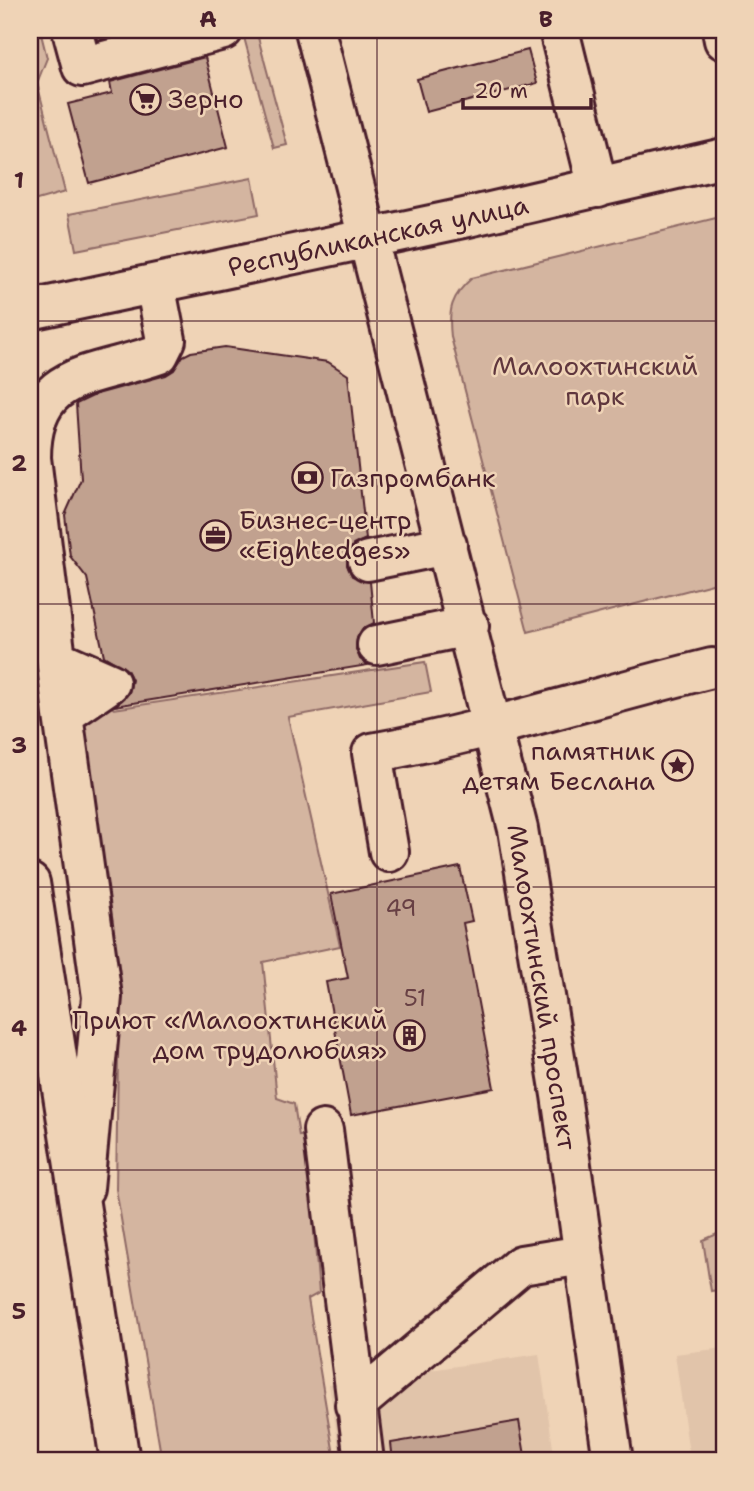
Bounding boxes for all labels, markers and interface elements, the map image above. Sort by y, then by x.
text: A [199,4,217,34]
text: B [539,4,553,34]
scale bar [463,66,591,110]
text: 20 m [474,77,528,105]
place label: Зерно [168,81,244,116]
supermarket icon: Зерно [128,82,162,116]
text: 1 [14,165,24,195]
street label: Республиканская улица [224,187,531,284]
park label: Малоохтинский парк [492,348,698,413]
text: 2 [11,448,27,478]
place label: Газпромбанк [330,460,496,495]
bank icon: Газпромбанк [290,461,324,495]
place label: Бизнес-центр «Eightedges» [239,502,412,567]
office icon: Бизнес-центр «Eightedges» [199,518,233,552]
text: 3 [11,730,27,760]
place label: памятник детям Беслана [462,733,655,798]
place icon: памятник детям Беслана [661,749,695,783]
street label: Малоохтинский проспект [499,821,586,1153]
house number: 49 [385,893,417,923]
house number: 51 [404,983,426,1013]
place label: Приют «Малоохтинский дом трудолюбия» [72,1002,387,1067]
text: 4 [11,1013,27,1043]
building icon: Приют «Малоохтинский дом трудолюбия» [393,1018,427,1052]
text: 5 [12,1296,26,1326]

